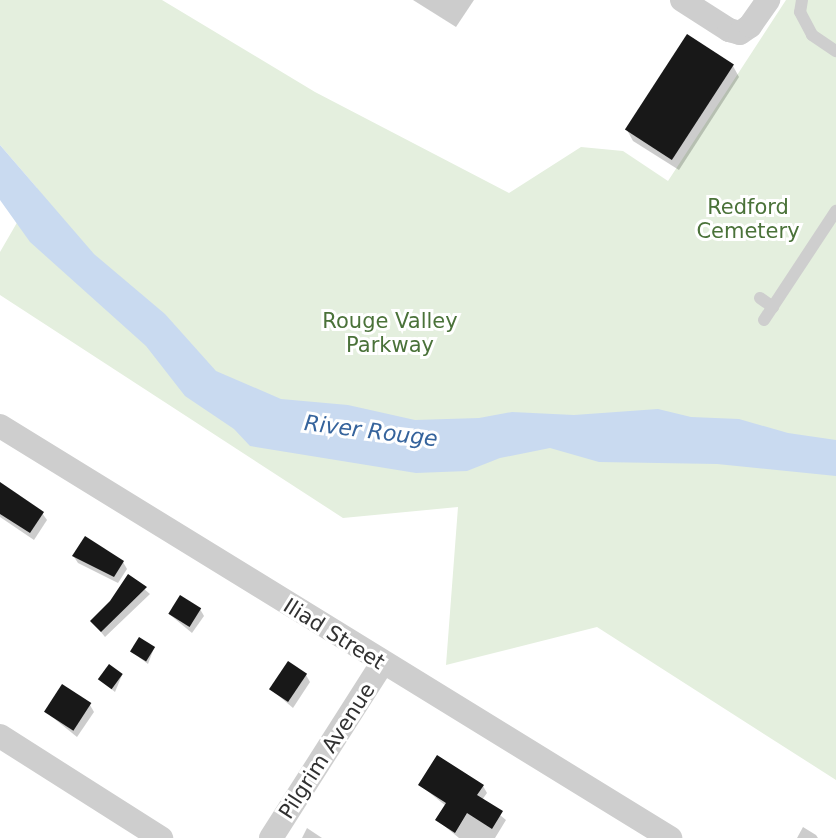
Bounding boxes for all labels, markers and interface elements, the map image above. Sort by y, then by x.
park label: Redford Cemetery [696,194,800,244]
park label: Rouge Valley Parkway [322,308,458,358]
water label: River Rouge [303,410,439,452]
street label: Iliad Street [279,593,389,675]
street label: Pilgrim Avenue [274,678,380,824]

